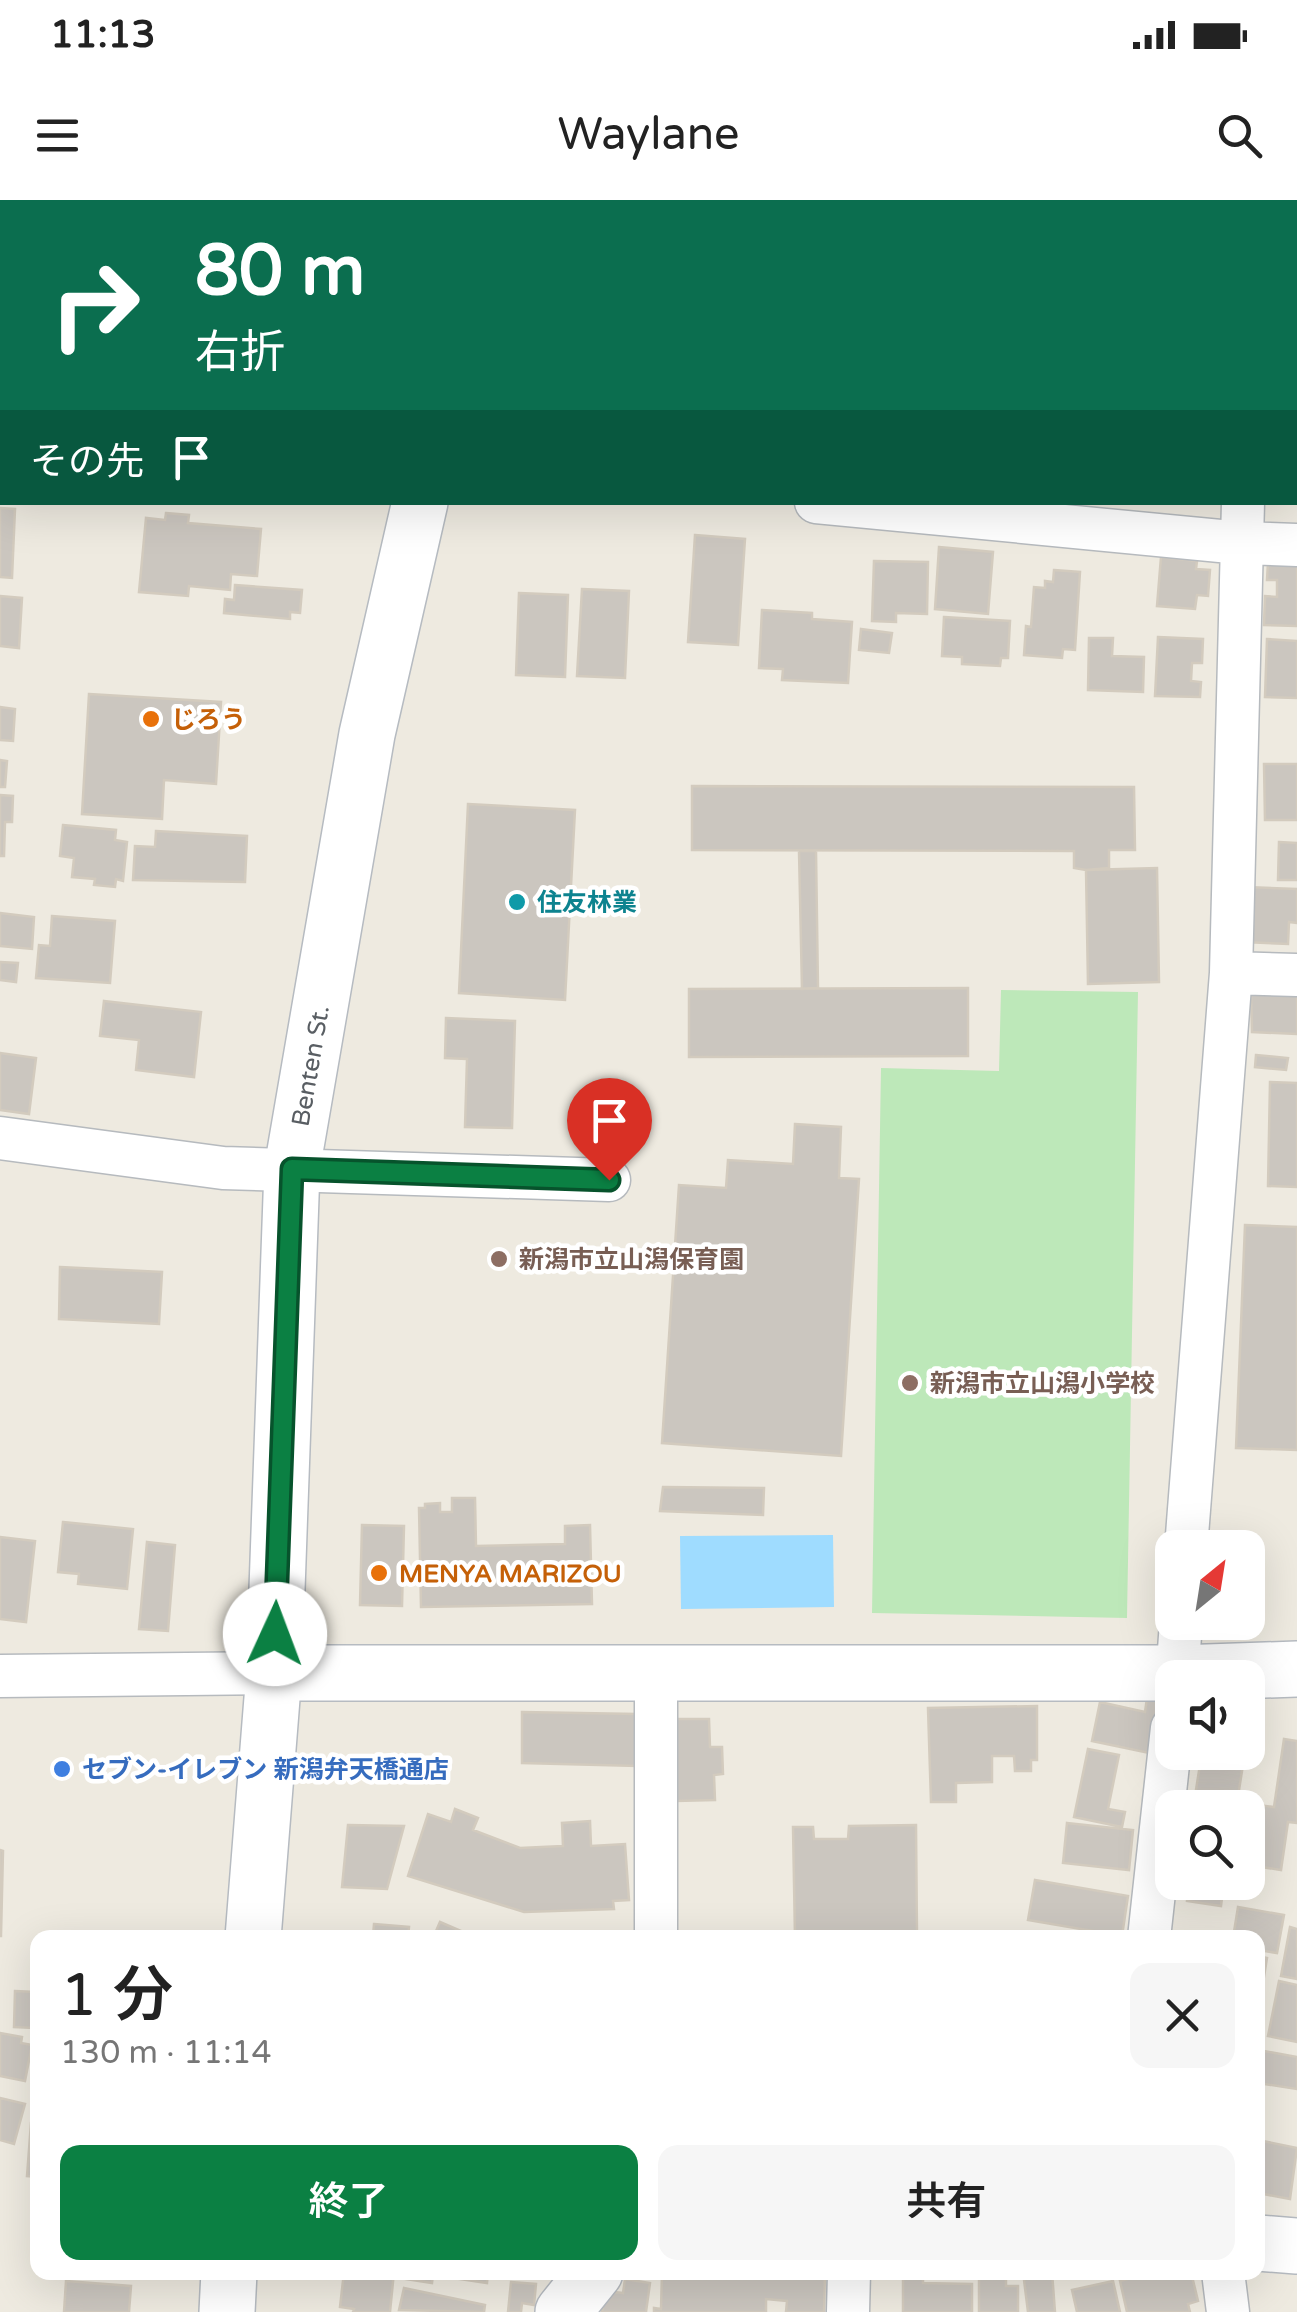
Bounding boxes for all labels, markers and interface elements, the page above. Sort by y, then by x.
text: 11:13 [50,12,155,58]
icon: menu [30,108,85,163]
text: Waylane [557,108,740,162]
icon: search [1212,108,1267,163]
text: 80 m [195,230,365,314]
icon: right [30,240,160,370]
text: 右折 [195,326,285,380]
icon: arrive [164,430,219,485]
text: その先 [30,439,144,485]
place label: じろう [171,705,246,735]
marker: じろう [140,708,162,730]
place label: 住友林業 [537,888,637,918]
marker: 住友林業 [506,891,528,913]
street label: Benten St. [286,1003,336,1129]
pin [567,1078,652,1181]
icon: arrive [582,1093,637,1148]
place label: 新潟市立山潟保育園 [519,1245,744,1275]
marker: 新潟市立山潟保育園 [488,1248,510,1270]
place label: 新潟市立山潟小学校 [930,1369,1155,1399]
marker: 新潟市立山潟小学校 [899,1372,921,1394]
north arrow [1155,1530,1265,1640]
map controls [1155,1530,1265,1900]
place label: MENYA MARIZOU [399,1559,622,1589]
marker: MENYA MARIZOU [368,1562,390,1584]
position arrow [223,1582,327,1686]
button: sound [1155,1660,1265,1770]
place label: セブン-イレブン 新潟弁天橋通店 [82,1755,449,1785]
marker: セブン-イレブン 新潟弁天橋通店 [51,1758,73,1780]
button: search [1155,1790,1265,1900]
text: 1 分 [60,1960,173,2032]
button: close [1130,1963,1235,2068]
text: 130 m · 11:14 [60,2034,272,2072]
button: 終了 [60,2145,638,2260]
button: 共有 [658,2145,1235,2260]

